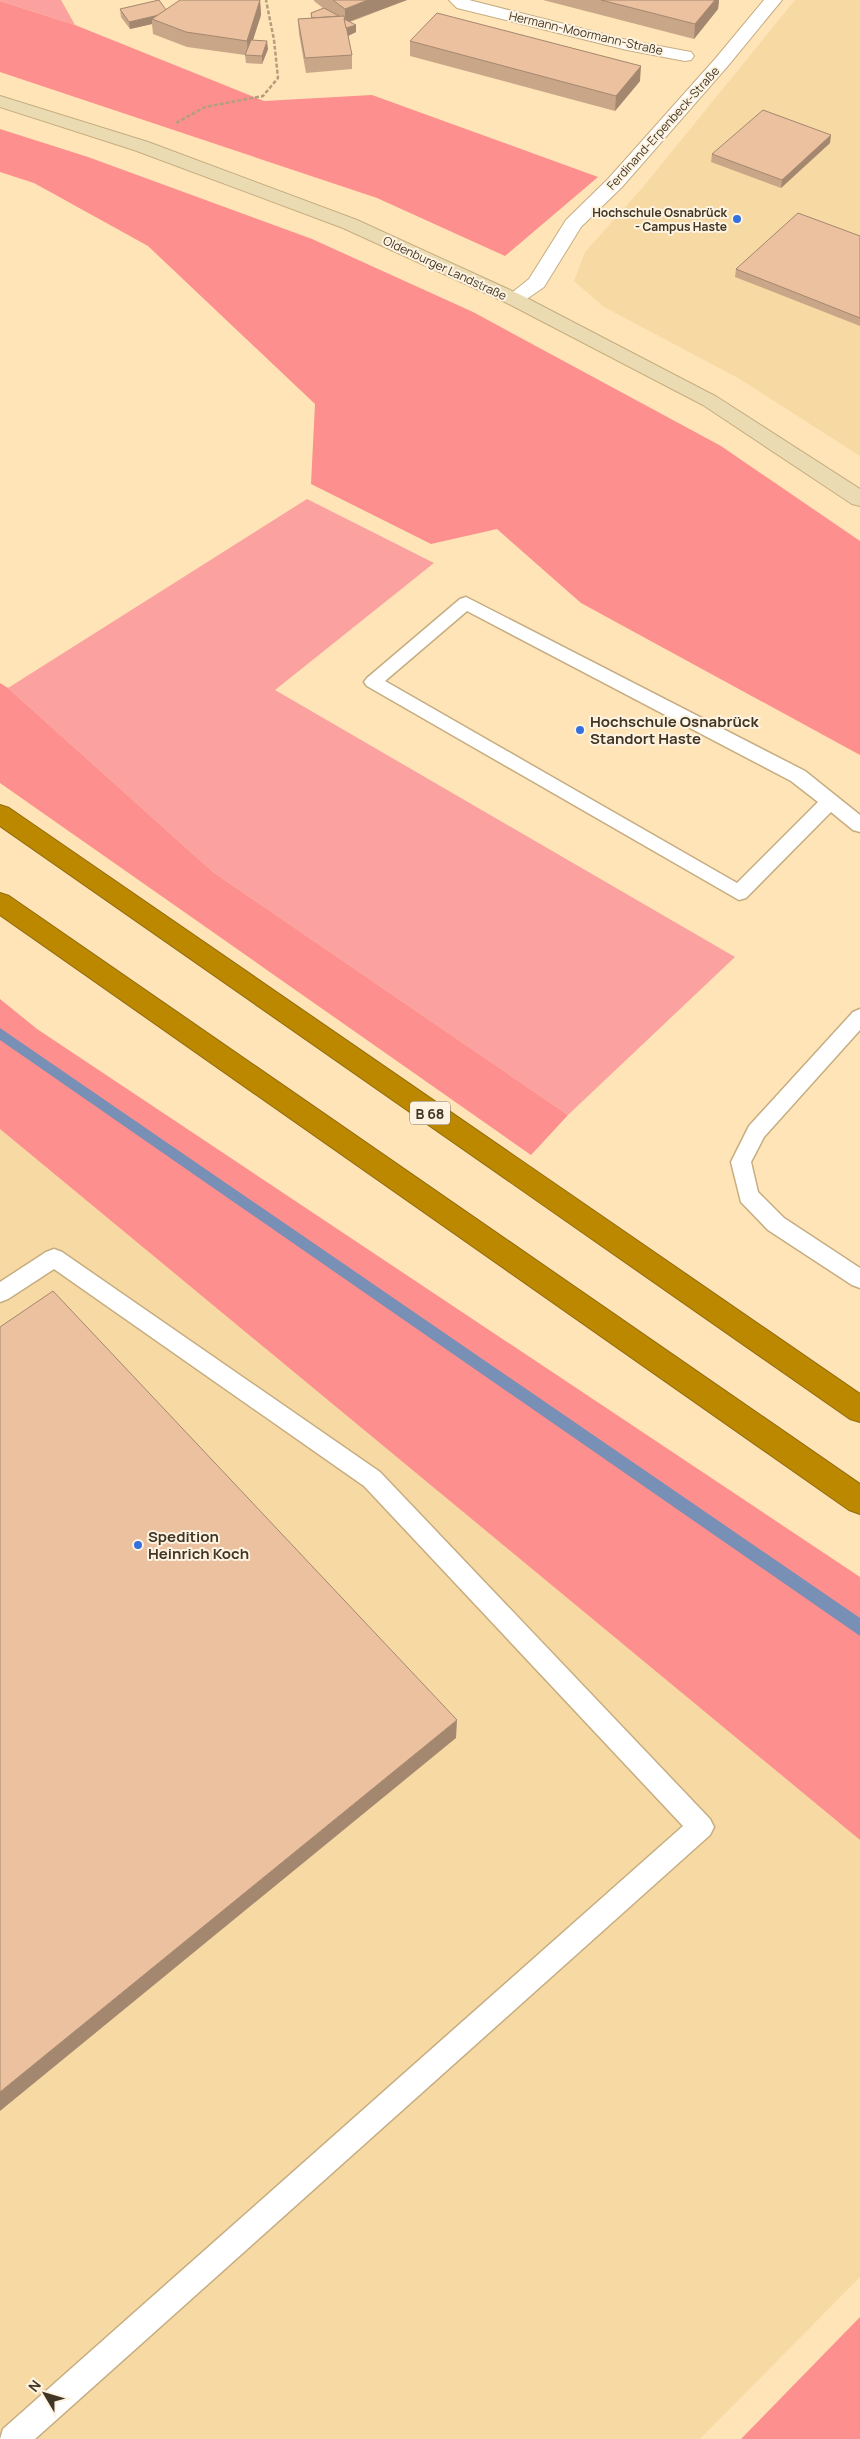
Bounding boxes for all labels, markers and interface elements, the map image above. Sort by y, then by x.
street label: Hermann-Moormann-Straße [507,7,665,59]
street label: Ferdinand-Erpenbeck-Straße [603,63,723,193]
place label: Hochschule Osnabrück - Campus Haste [592,204,728,235]
marker: Hochschule Osnabrück - Campus Haste [731,213,743,225]
street label: Oldenburger Landstraße [380,232,510,304]
place label: Hochschule Osnabrück Standort Haste [590,711,759,749]
marker: Hochschule Osnabrück Standort Haste [574,724,586,736]
road number: B 68 [410,1102,450,1124]
place label: Spedition Heinrich Koch [148,1526,249,1564]
marker: Spedition Heinrich Koch [132,1539,144,1551]
north arrow [20,2369,70,2419]
text: N [24,2376,45,2396]

